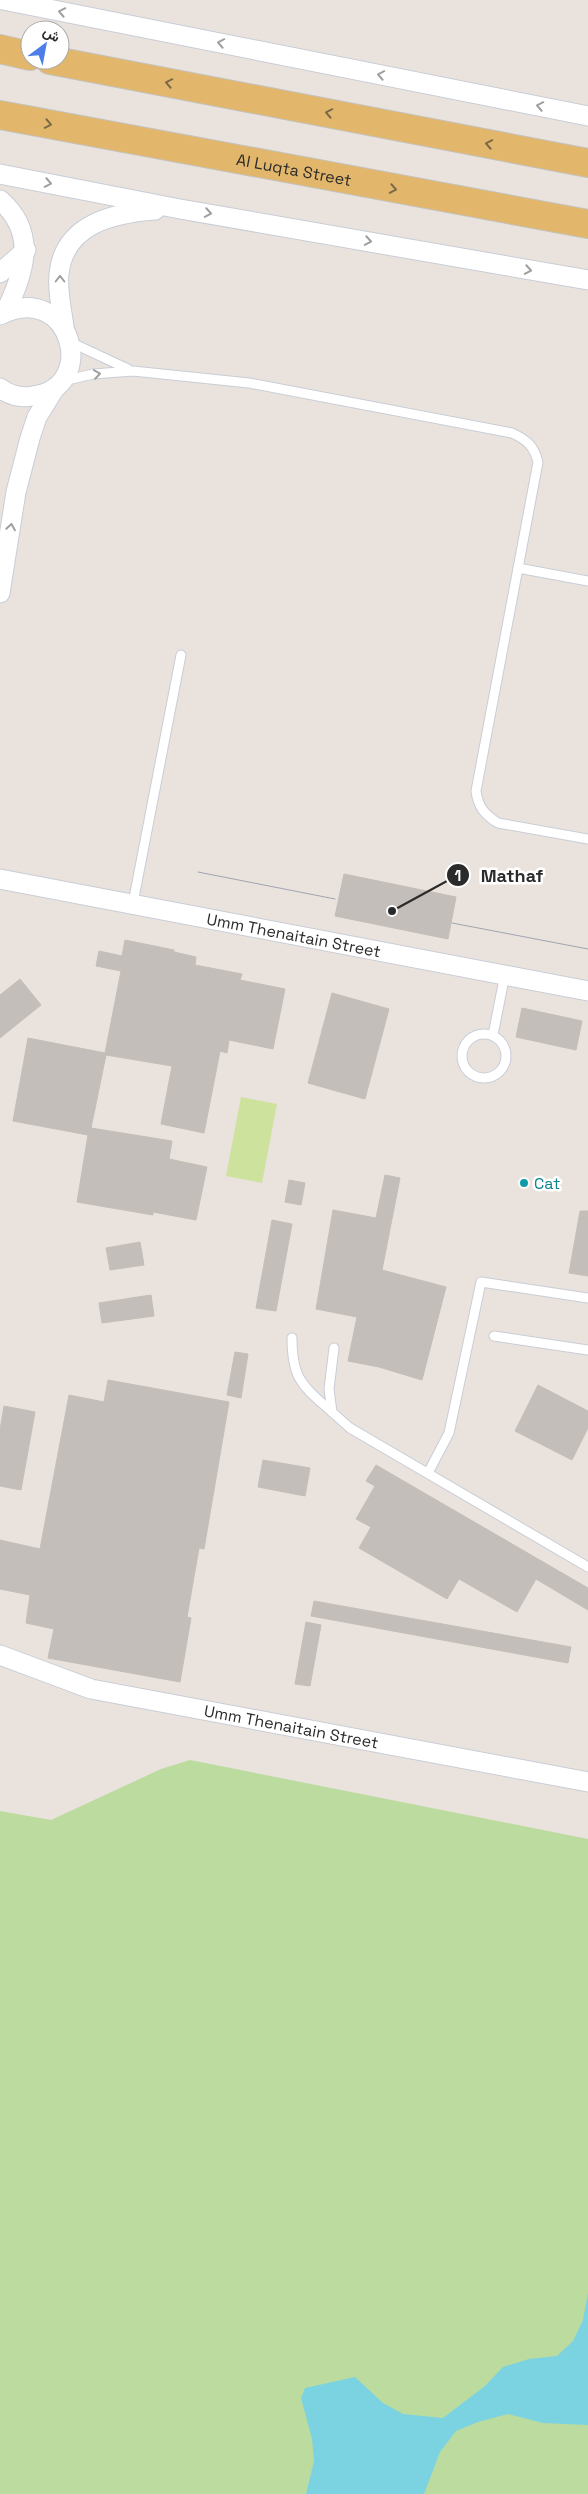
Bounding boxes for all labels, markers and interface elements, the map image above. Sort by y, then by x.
one-way arrow [58,7,66,17]
north arrow [20,20,70,70]
text: ش [40,22,64,46]
one-way arrow [217,39,226,49]
one-way arrow [376,70,385,81]
one-way arrow [165,78,174,89]
one-way arrow [536,102,545,112]
one-way arrow [325,109,333,119]
one-way arrow [44,118,52,129]
one-way arrow [484,139,493,150]
street label: Al Luqta Street [235,149,353,190]
one-way arrow [43,178,52,188]
one-way arrow [389,183,398,193]
one-way arrow [203,208,212,218]
one-way arrow [363,236,372,246]
one-way arrow [523,264,532,274]
one-way arrow [55,275,65,282]
one-way arrow [93,369,101,379]
one-way arrow [5,523,15,532]
callout: Mathaf [446,859,553,892]
text: Mathaf [481,864,543,887]
text: 1 [455,866,461,885]
street label: Umm Thenaitain Street [205,908,383,962]
place label: Cat [534,1173,560,1194]
marker: Cat [518,1177,530,1189]
street label: Umm Thenaitain Street [203,1700,380,1753]

